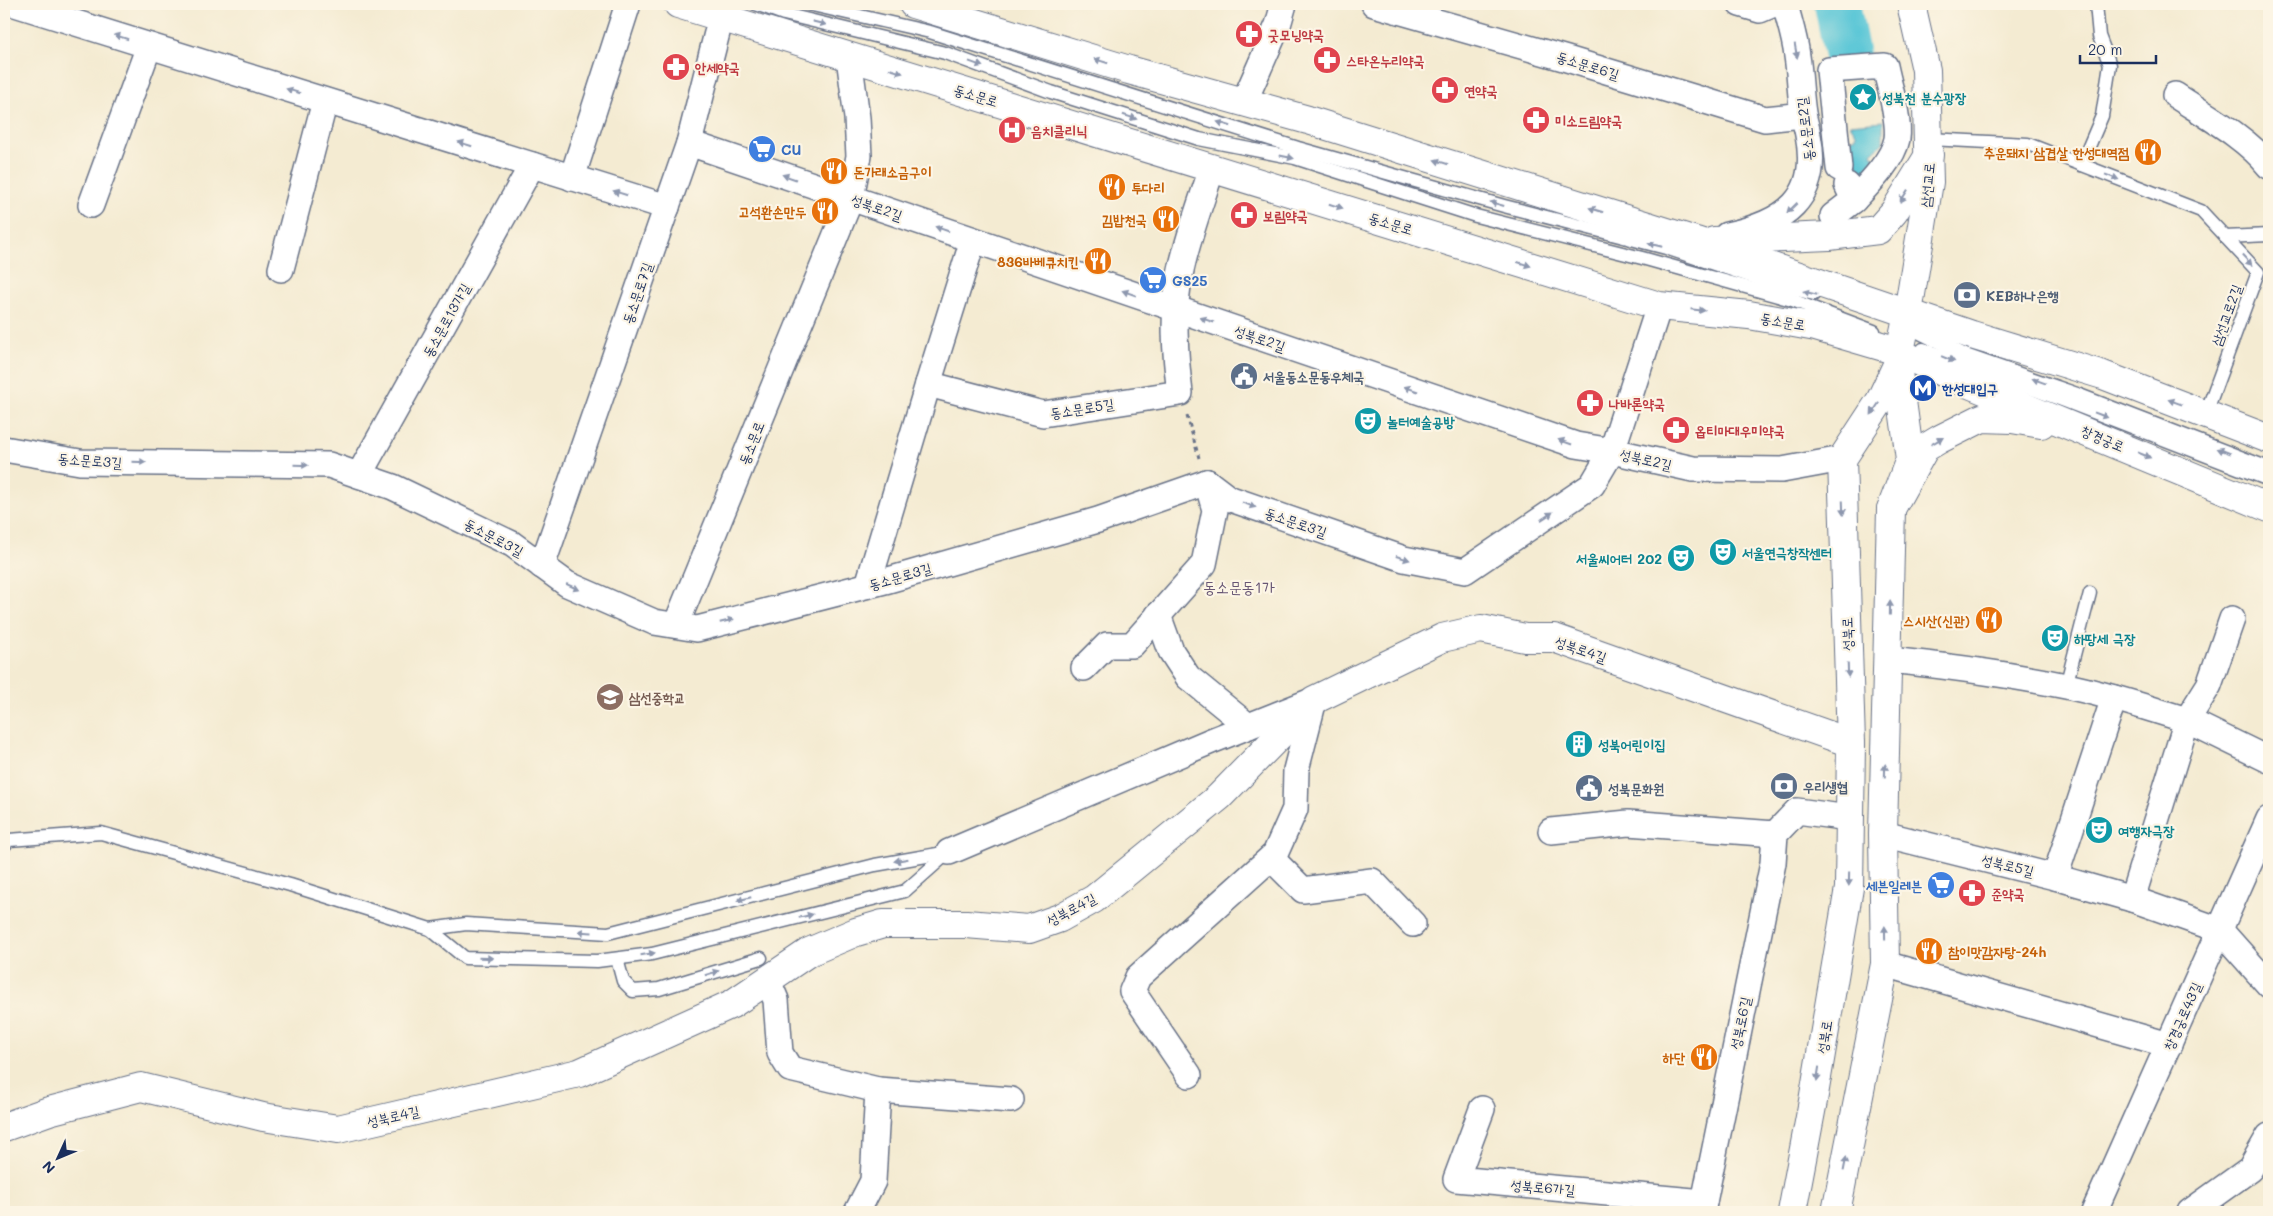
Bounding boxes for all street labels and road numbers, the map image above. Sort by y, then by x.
street label: 동소문로6길 [1554,46,1622,84]
street label: 동소문로 [952,79,1000,111]
street label: 동소문로2길 [1792,95,1818,162]
street label: 삼선교로 [1916,162,1938,208]
street label: 성북로2길 [849,189,906,225]
street label: 동소문로 [1367,207,1415,239]
street label: 동소문로7길 [618,259,657,326]
street label: 동소문로13가길 [418,279,475,360]
street label: 삼선교로2길 [2206,281,2246,348]
street label: 동소문로 [1759,308,1807,334]
street label: 성북로2길 [1232,320,1289,356]
street label: 동소문로5길 [1049,393,1116,422]
street label: 동소문로 [734,419,768,467]
street label: 창경궁로 [2079,420,2127,456]
street label: 성북로2길 [1618,444,1675,474]
street label: 동소문로3길 [57,448,124,472]
street label: 동소문로3길 [1262,503,1330,542]
street label: 동소문로3길 [461,513,528,561]
street label: 동소문로3길 [866,558,934,594]
street label: 성북로 [1837,617,1857,651]
street label: 성북로4길 [1553,631,1610,667]
street label: 성북로5길 [1980,849,2037,881]
street label: 성북로4길 [1043,888,1100,930]
street label: 창경궁로43길 [2159,978,2206,1053]
street label: 성북로6길 [1725,994,1755,1051]
street label: 성북로 [1812,1019,1836,1055]
street label: 성북로4길 [365,1101,422,1131]
street label: 성북로6가길 [1510,1175,1577,1199]

